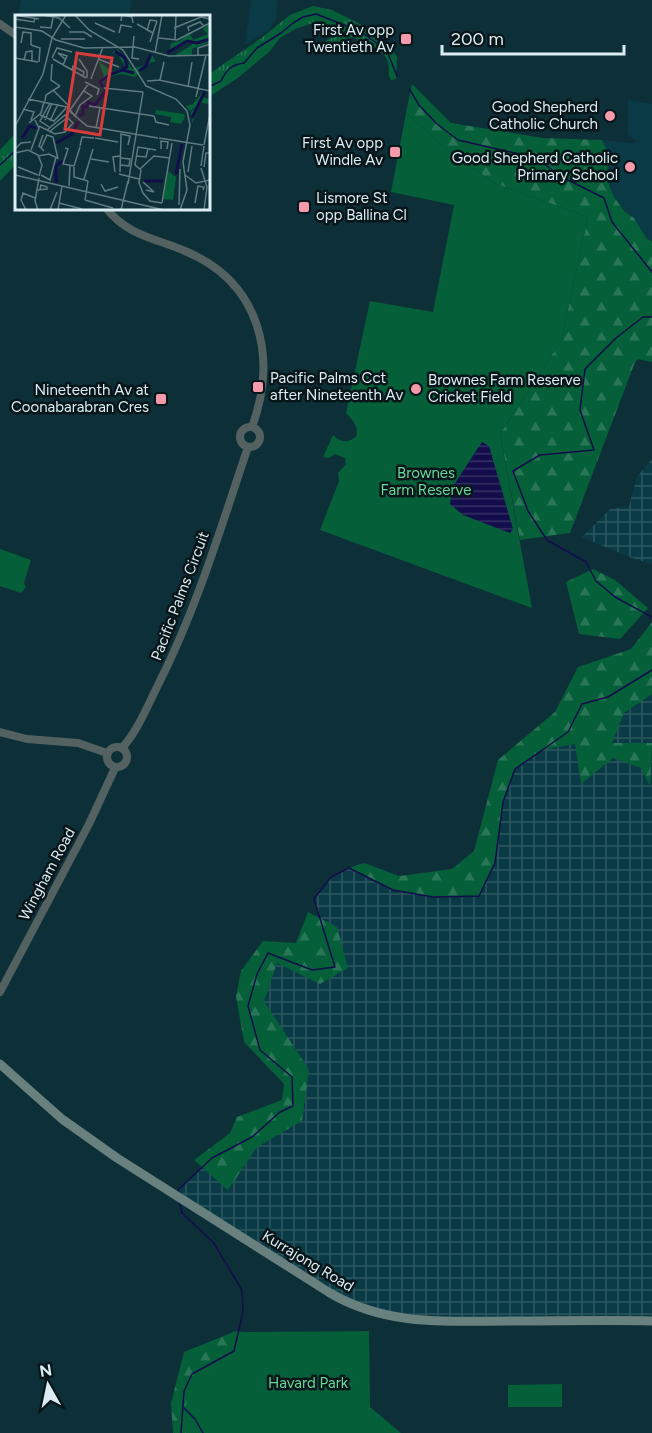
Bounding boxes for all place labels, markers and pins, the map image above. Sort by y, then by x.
place label: First Av opp Twentieth Av [305,21,394,56]
marker: First Av opp Twentieth Av [399,32,413,46]
place label: Good Shepherd Catholic Church [489,98,598,133]
marker: Good Shepherd Catholic Church [603,109,617,123]
place label: First Av opp Windle Av [302,134,383,169]
marker: First Av opp Windle Av [388,145,402,159]
place label: Good Shepherd Catholic Primary School [452,149,618,184]
marker: Good Shepherd Catholic Primary School [623,160,637,174]
place label: Lismore St opp Ballina Cl [316,189,407,224]
marker: Lismore St opp Ballina Cl [297,200,311,214]
place label: Pacific Palms Cct after Nineteenth Av [270,369,404,404]
place label: Brownes Farm Reserve Cricket Field [428,371,581,406]
marker: Pacific Palms Cct after Nineteenth Av [251,380,265,394]
place label: Nineteenth Av at Coonabarabran Cres [11,381,149,416]
marker: Brownes Farm Reserve Cricket Field [409,382,423,396]
marker: Nineteenth Av at Coonabarabran Cres [154,392,168,406]

